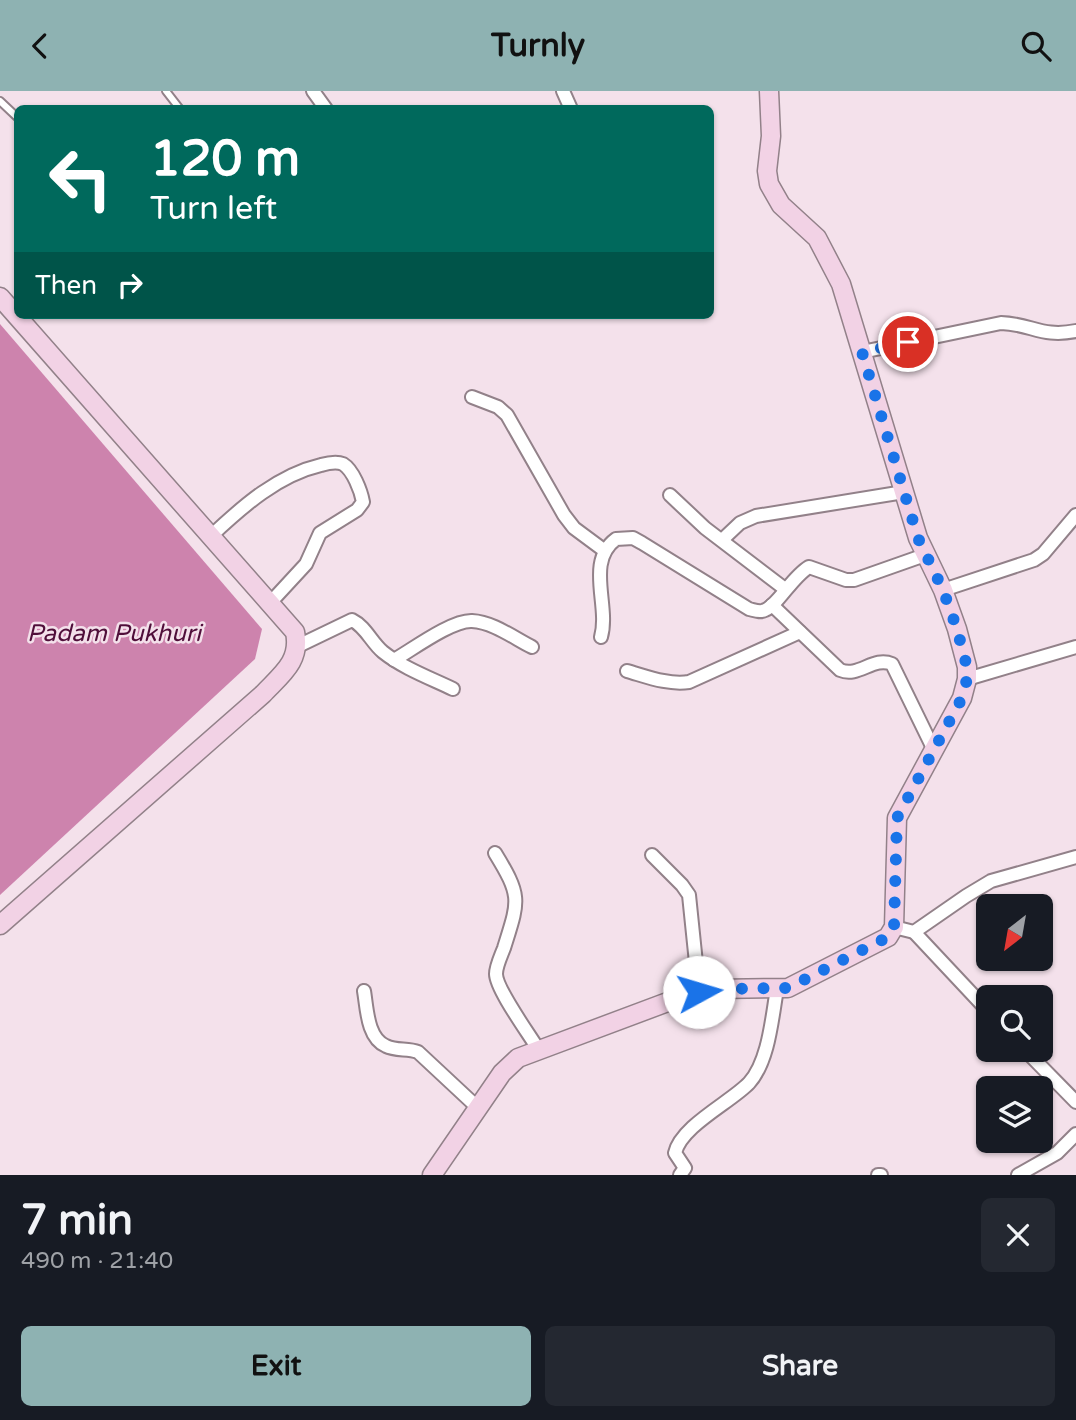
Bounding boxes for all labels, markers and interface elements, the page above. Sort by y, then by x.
icon: back [21,27,59,65]
text: Turnly [491,27,585,65]
icon: search [1017,27,1055,65]
text: 120 m [150,130,300,189]
icon: left [35,133,126,224]
text: Turn left [150,190,277,228]
icon: right [111,266,149,304]
text: Then [35,270,97,301]
pin [878,312,938,372]
icon: arrive [889,323,927,361]
water label: Padam Pukhuri [27,619,204,648]
north arrow [976,894,1054,971]
map controls [976,894,1053,1153]
position arrow [662,955,736,1029]
button: search [976,985,1053,1062]
button: layers [976,1076,1053,1153]
text: 7 min [21,1195,133,1246]
button: close [981,1198,1055,1272]
text: 490 m · 21:40 [21,1247,173,1275]
button: Exit [21,1326,531,1406]
button: Share [545,1326,1055,1406]

